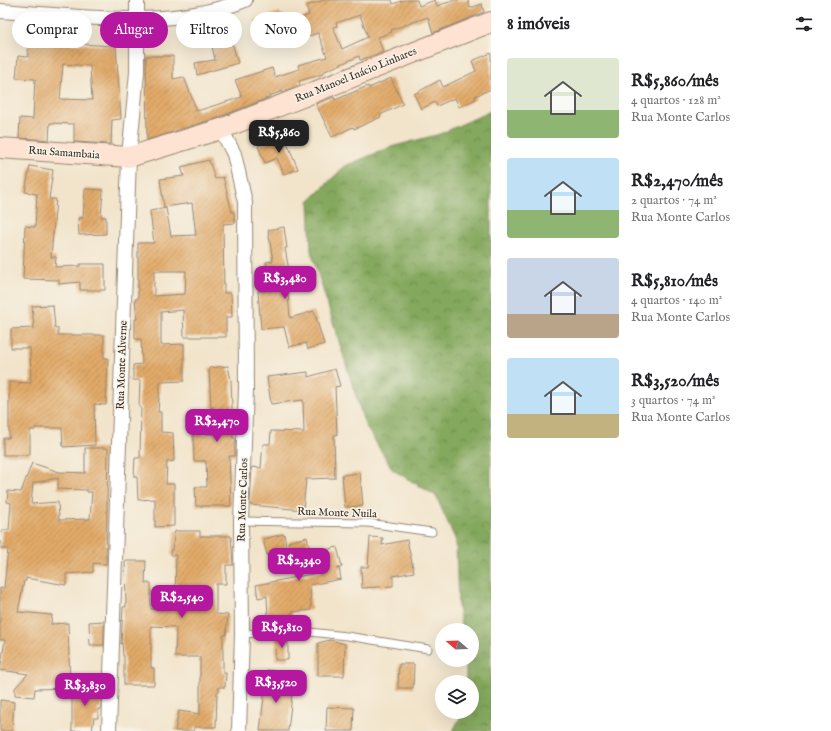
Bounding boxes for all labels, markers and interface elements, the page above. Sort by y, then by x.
chip: Comprar [12,12,92,48]
chip: Alugar [100,12,168,48]
chip: Filtros [176,12,242,48]
chip: Novo [250,12,311,48]
icon: filters [793,13,815,35]
text: 8 imóveis [507,14,570,35]
street label: Rua Manoel Inácio Linhares [293,44,419,106]
text: R$5,860/mês [631,71,719,92]
icon: home [539,74,587,122]
text: 4 quartos · 128 m² [631,92,721,109]
text: Rua Monte Carlos [631,109,730,126]
pin: R$5,860 [242,120,316,154]
text: R$5,860 [258,124,300,141]
street label: Rua Samambaia [28,144,100,162]
text: R$2,470/mês [631,171,723,192]
icon: home [539,174,587,222]
text: 2 quartos · 74 m² [631,192,717,209]
text: Rua Monte Carlos [631,209,730,226]
pin: R$3,480 [248,266,322,300]
text: R$3,480 [263,270,307,287]
text: R$5,810/mês [631,271,718,292]
icon: home [539,274,587,322]
text: 4 quartos · 140 m² [631,292,722,309]
text: Rua Monte Carlos [631,309,730,326]
street label: Rua Monte Alverne [113,320,131,410]
text: R$3,520/mês [631,371,719,392]
icon: home [539,374,587,422]
text: 3 quartos · 74 m² [631,392,716,409]
pin: R$2,470 [180,409,254,443]
text: Rua Monte Carlos [631,409,730,426]
text: R$2,470 [194,413,240,430]
street label: Rua Monte Carlos [235,458,251,542]
street label: Rua Monte Nuila [297,505,377,521]
pin: R$2,340 [262,548,336,582]
text: R$2,340 [277,552,321,569]
pin: R$2,540 [145,585,219,619]
text: R$2,540 [160,589,204,606]
pin: R$5,810 [245,615,319,649]
text: R$5,810 [261,619,303,636]
north arrow [435,623,479,667]
map controls [435,623,479,719]
pin: R$3,520 [239,670,313,704]
pin: R$3,830 [48,673,122,707]
text: R$3,520 [255,674,297,691]
button: layers [435,675,479,719]
text: R$3,830 [64,677,106,694]

